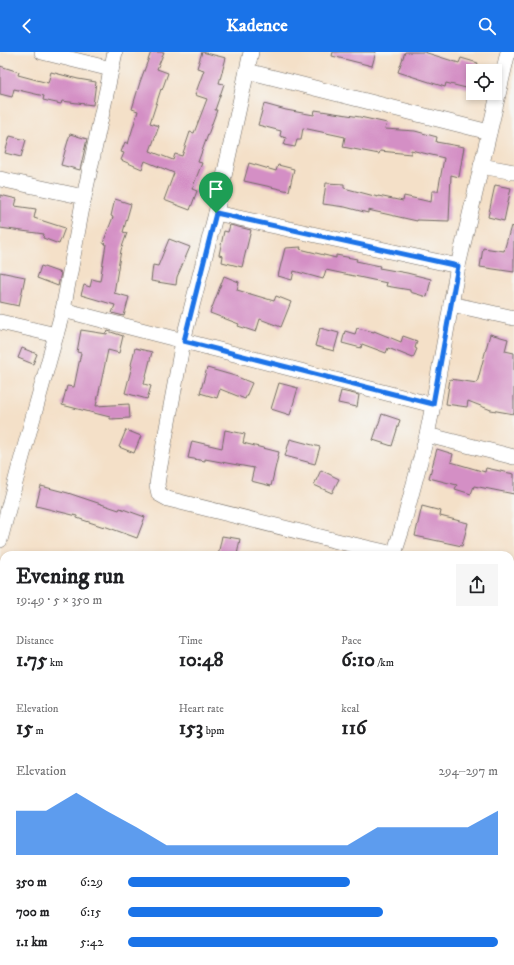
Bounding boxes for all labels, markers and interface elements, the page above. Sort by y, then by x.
icon: back [16,15,38,37]
text: Kadence [226,15,288,37]
icon: search [476,15,498,37]
map controls [466,64,502,100]
button: locate [466,64,502,100]
pin [199,172,233,213]
icon: arrive [205,178,227,200]
text: Evening run [16,563,124,590]
button: share [456,564,498,606]
text: 19:49 · 5 × 350 m [16,592,102,608]
text: Distance [16,634,54,648]
text: Time [179,634,203,648]
text: Pace [341,634,362,648]
text: 1.75 [16,648,47,673]
text: 10:48 [179,648,223,673]
text: 6:10 [341,648,375,673]
text: km [47,656,63,670]
text: /km [375,656,394,670]
text: Elevation [16,702,59,716]
text: Heart rate [179,702,224,716]
text: kcal [341,702,359,716]
text: 15 [16,716,33,741]
text: 153 [179,716,203,741]
text: 116 [341,716,366,741]
text: m [33,724,44,738]
text: bpm [203,724,225,738]
text: Elevation [16,763,66,779]
text: 294–297 m [439,763,498,779]
text: 350 m [16,874,47,890]
text: 6:29 [80,874,103,890]
text: 700 m [16,904,49,920]
text: 6:15 [80,904,101,920]
text: 1.1 km [16,934,48,950]
text: 5:42 [80,934,104,950]

